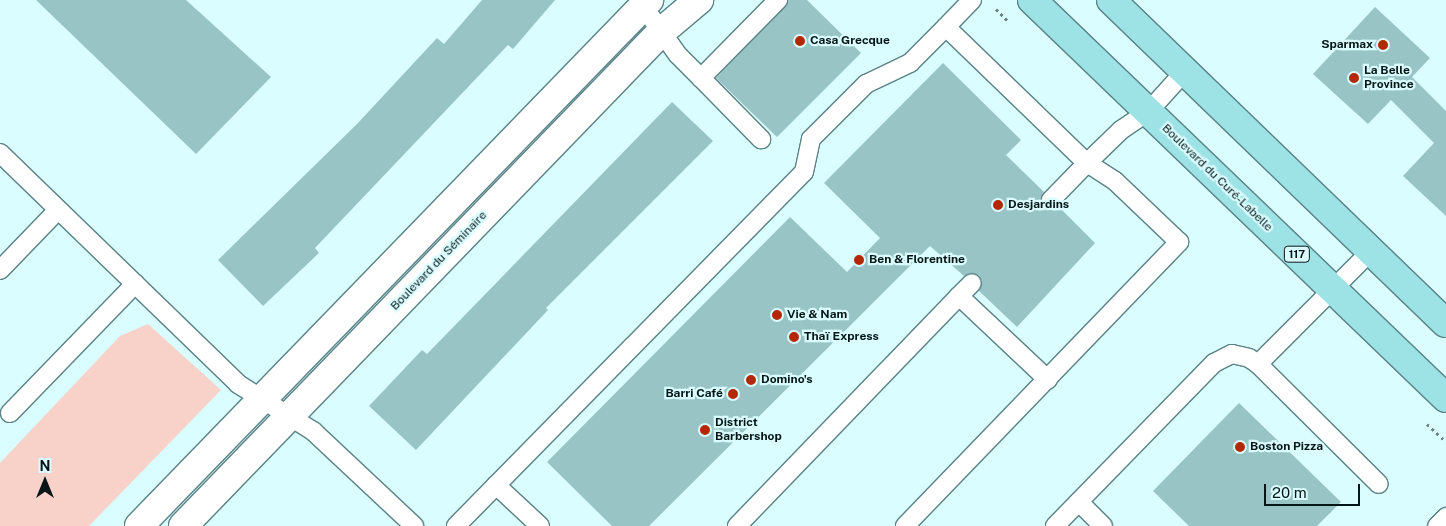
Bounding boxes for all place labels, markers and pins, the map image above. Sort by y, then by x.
place label: Casa Grecque [810,34,890,48]
marker: Casa Grecque [794,35,806,47]
place label: Sparmax [1321,38,1373,52]
marker: Sparmax [1377,39,1389,51]
place label: La Belle Province [1364,64,1414,92]
marker: La Belle Province [1348,72,1360,84]
place label: Desjardins [1008,198,1069,212]
marker: Desjardins [992,199,1004,211]
place label: Ben & Florentine [869,253,965,267]
marker: Ben & Florentine [853,254,865,266]
place label: Vie & Nam [787,308,847,322]
marker: Vie & Nam [771,309,783,321]
place label: Thaï Express [804,330,879,344]
marker: Thaï Express [788,331,800,343]
place label: Domino's [761,373,813,387]
marker: Domino's [745,374,757,386]
place label: Barri Café [665,387,723,401]
marker: Barri Café [727,388,739,400]
place label: District Barbershop [715,416,782,444]
marker: District Barbershop [699,424,711,436]
place label: Boston Pizza [1250,440,1323,454]
marker: Boston Pizza [1234,441,1246,453]

